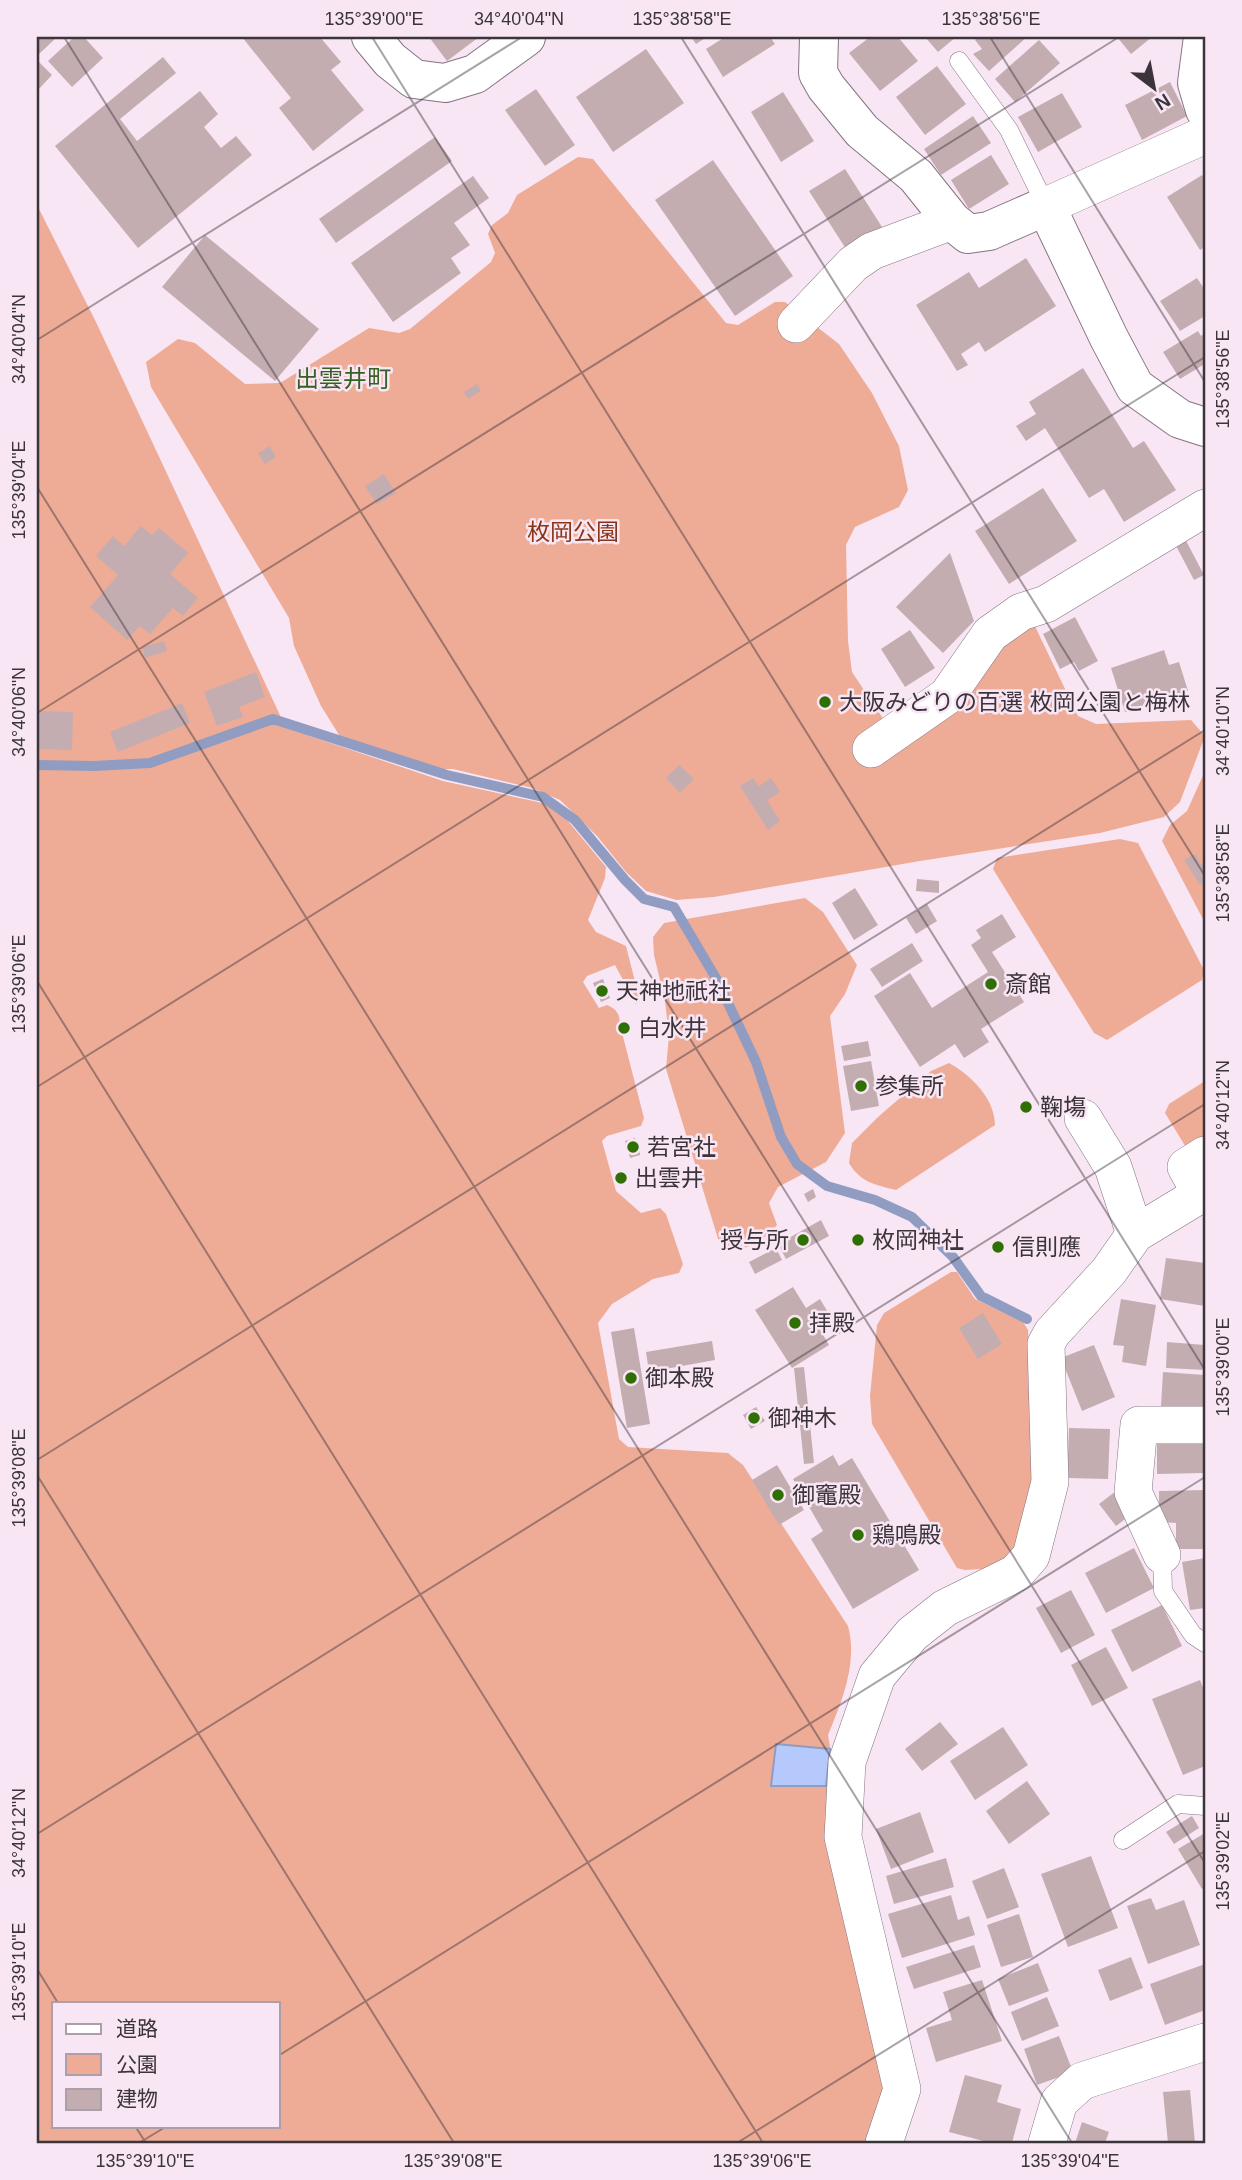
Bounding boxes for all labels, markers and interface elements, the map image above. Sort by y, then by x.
text: 135°39'00"E [324,9,424,29]
text: 34°40'04"N [474,9,564,29]
text: 135°38'58"E [632,9,732,29]
text: 135°38'56"E [941,9,1041,29]
north arrow [1120,52,1190,122]
text: N [1151,89,1174,115]
text: 34°40'04"N [9,294,29,384]
text: 135°38'56"E [1213,329,1233,429]
district label: 出雲井町 [295,365,391,392]
text: 135°39'04"E [9,440,29,540]
park label: 枚岡公園 [527,519,619,545]
text: 34°40'06"N [9,667,29,757]
text: 34°40'10"N [1213,686,1233,776]
place label: 大阪みどりの百選 枚岡公園と梅林 [839,689,1190,715]
marker: 大阪みどりの百選 枚岡公園と梅林 [817,694,833,710]
text: 135°38'58"E [1213,823,1233,923]
text: 135°39'06"E [9,934,29,1034]
place label: 斎館 [1005,971,1051,997]
marker: 斎館 [983,976,999,992]
place label: 天神地祇社 [616,978,731,1004]
marker: 天神地祇社 [594,983,610,999]
place label: 白水井 [638,1015,707,1041]
marker: 白水井 [616,1020,632,1036]
text: 34°40'12"N [1213,1060,1233,1150]
place label: 参集所 [875,1073,944,1099]
marker: 参集所 [853,1078,869,1094]
place label: 鞠塲 [1040,1094,1086,1120]
marker: 鞠塲 [1018,1099,1034,1115]
place label: 若宮社 [647,1134,716,1160]
marker: 若宮社 [625,1139,641,1155]
place label: 出雲井 [635,1165,704,1191]
marker: 出雲井 [613,1170,629,1186]
place label: 授与所 [720,1227,789,1253]
place label: 枚岡神社 [872,1227,964,1253]
marker: 授与所 [795,1232,811,1248]
marker: 枚岡神社 [850,1232,866,1248]
place label: 信則應 [1012,1234,1081,1260]
marker: 信則應 [990,1239,1006,1255]
place label: 拝殿 [809,1310,855,1336]
marker: 拝殿 [787,1315,803,1331]
text: 135°39'00"E [1213,1317,1233,1417]
place label: 御本殿 [645,1365,714,1391]
marker: 御本殿 [623,1370,639,1386]
place label: 御神木 [768,1405,837,1431]
marker: 御神木 [746,1410,762,1426]
text: 135°39'08"E [9,1428,29,1528]
place label: 御竈殿 [792,1482,861,1508]
marker: 御竈殿 [770,1487,786,1503]
place label: 鶏鳴殿 [872,1522,941,1548]
marker: 鶏鳴殿 [850,1527,866,1543]
text: 34°40'12"N [9,1788,29,1878]
text: 135°39'02"E [1213,1811,1233,1911]
text: 135°39'10"E [9,1922,29,2022]
legend [52,2002,280,2128]
text: 道路 [116,2017,158,2040]
text: 公園 [116,2053,158,2076]
text: 建物 [116,2087,158,2110]
text: 135°39'10"E [95,2151,195,2171]
text: 135°39'08"E [403,2151,503,2171]
text: 135°39'06"E [712,2151,812,2171]
text: 135°39'04"E [1020,2151,1120,2171]

